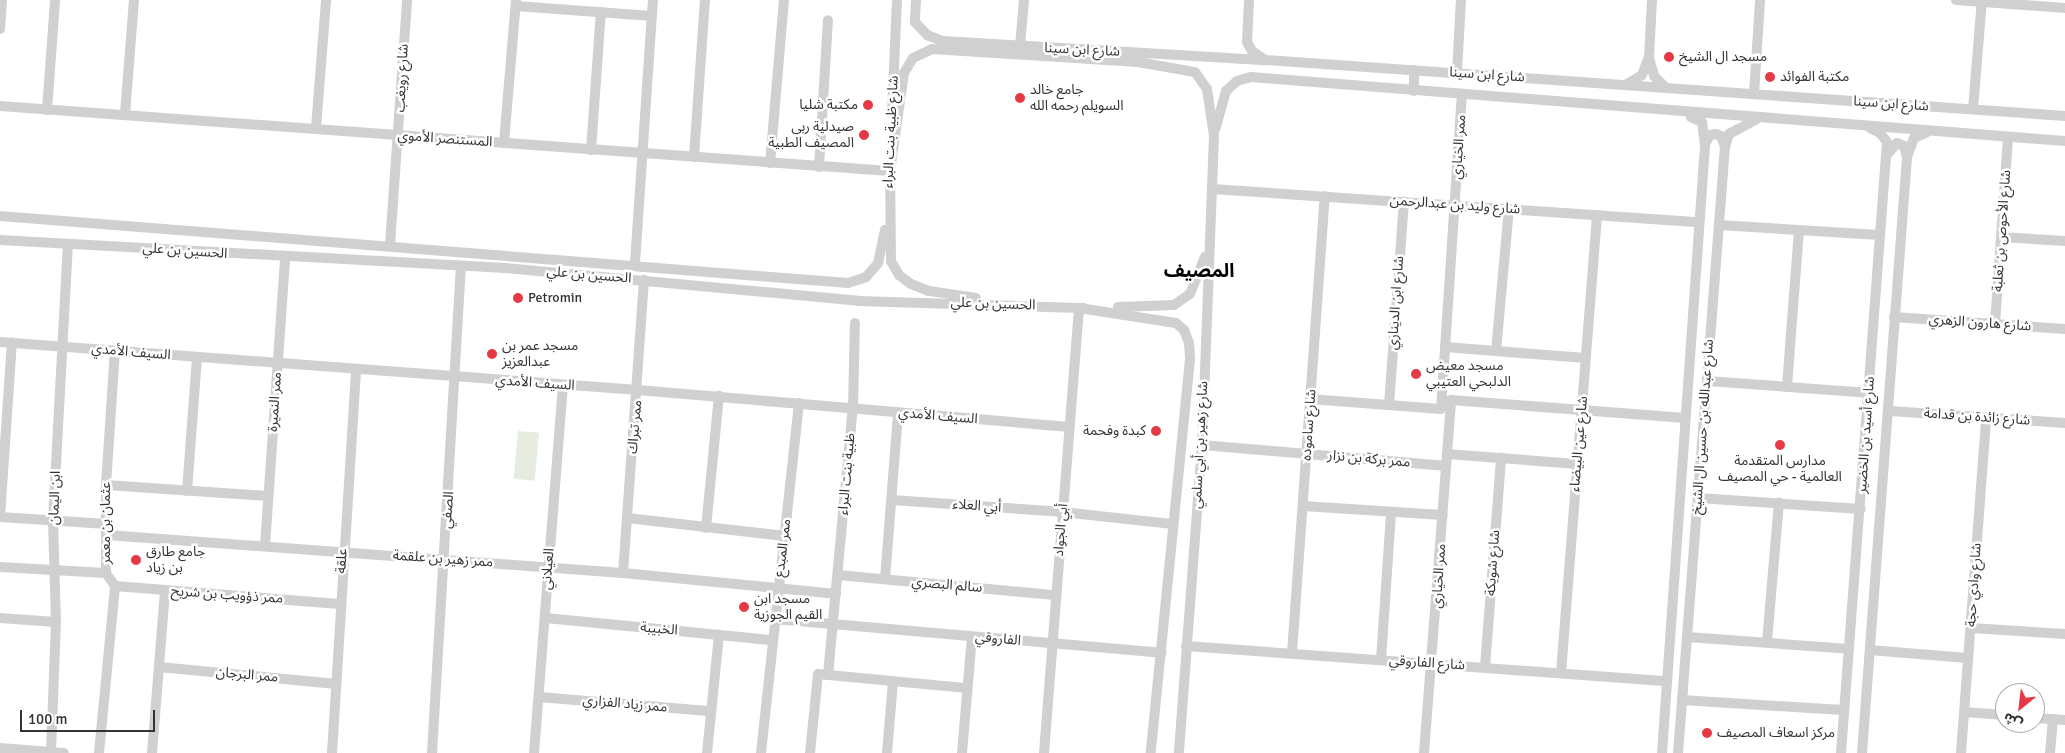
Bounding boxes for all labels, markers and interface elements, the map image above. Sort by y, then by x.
street label: شارع ابن سينا [1044,40,1120,60]
street label: شارع رويغب [392,43,412,113]
place label: مسجد ال الشيخ [1679,49,1767,65]
marker: مسجد ال الشيخ [1663,51,1675,63]
street label: شارع ابن سينا [1449,64,1525,86]
place label: مكتبة الفوائد [1780,69,1849,85]
marker: مكتبة الفوائد [1764,71,1776,83]
street label: شارع ظبية بنت البراء [880,75,902,189]
place label: جامع خالد السويلم رحمه الله [1030,82,1124,114]
marker: جامع خالد السويلم رحمه الله [1014,92,1026,104]
street label: شارع ابن سينا [1853,93,1929,115]
place label: مكتبة شليا [799,97,858,113]
marker: مكتبة شليا [862,99,874,111]
street label: ممر الخياري [1448,114,1470,180]
place label: صيدلية ربى المصيف الطبية [768,119,854,152]
street label: المستنصر الأموي [397,127,493,151]
marker: صيدلية ربى المصيف الطبية [858,129,870,141]
street label: شارع الأحوص بن ثعلبة [1989,169,2015,293]
street label: شارع وليد بن عبدالرحمن [1389,192,1521,218]
street label: الحسين بن علي [142,240,228,262]
street label: شارع ابن الديناري [1384,256,1408,350]
district label: المصيف [1164,261,1234,283]
street label: الحسين بن علي [546,263,632,287]
place label: Petromin [528,290,582,306]
marker: Petromin [512,292,524,304]
street label: الحسين بن علي [950,294,1036,314]
street label: شارع هارون الزهري [1928,311,2032,335]
place label: مسجد عمر بن عبدالعزيز [502,338,578,371]
street label: شارع عبدالله بن حسين ال الشيخ [1688,339,1718,515]
street label: السيف الأمدي [91,340,171,364]
marker: مسجد عمر بن عبدالعزيز [486,348,498,360]
place label: مسجد معيض الدلبحي العتيبي [1426,358,1511,391]
marker: مسجد معيض الدلبحي العتيبي [1410,368,1422,380]
street label: ممر النميرة [265,372,285,432]
street label: السيف الأمدي [495,372,575,394]
street label: شارع أسيد بن الخضير [1854,376,1878,494]
street label: شارع زهير بن أبي سلمي [1188,381,1212,509]
street label: شارع ساموده [1298,389,1320,461]
street label: شارع عين البيضاء [1566,395,1592,493]
street label: ممر تبراك [624,399,646,455]
street label: السيف الأمدي [898,404,978,428]
street label: شارع زائدة بن قدامة [1923,405,2031,429]
place label: كبدة وفحمة [1083,423,1146,439]
marker: كبدة وفحمة [1150,425,1162,437]
street label: ظبية بنت البراء [835,432,859,516]
marker: مدارس المتقدمة العالمية - حي المصيف [1774,439,1786,451]
street label: ممر بركة بن نزار [1327,447,1411,471]
place label: مدارس المتقدمة العالمية - حي المصيف [1718,453,1842,486]
street label: ابن اليمان [46,471,64,525]
street label: عثمان بن معمر [98,482,114,564]
street label: الصفي [438,491,458,529]
street label: أبي العلاء [952,496,1002,516]
street label: أبي الجواد [1050,503,1072,557]
street label: ممر المبدع [771,518,795,578]
street label: شارع شويكة [1482,529,1504,597]
street label: شارع وادي حجة [1963,542,1985,628]
street label: ممر الخياري [1428,543,1450,609]
place label: جامع طارق بن زياد [146,544,205,576]
street label: ممر زهير بن علقمة [392,547,494,571]
street label: العيلاني [538,547,558,591]
street label: علقة [333,548,351,574]
marker: جامع طارق بن زياد [130,554,142,566]
street label: سالم البصري [911,574,983,596]
street label: ممر ذؤويب بن شريح [170,583,284,607]
place label: مسجد ابن القيم الجوزية [754,591,822,624]
marker: مسجد ابن القيم الجوزية [738,601,750,613]
street label: الخبيبة [640,619,678,639]
street label: الفاروقي [974,629,1022,649]
street label: شارع الفاروقي [1388,652,1466,674]
street label: ممر البرجان [215,664,279,686]
north arrow [1995,683,2045,733]
street label: ممر زياد الفزاري [582,692,668,716]
scale bar [22,700,158,732]
text: ش [2000,709,2025,733]
text: 100 m [28,710,68,728]
place label: مركز اسعاف المصيف [1717,725,1835,741]
marker: مركز اسعاف المصيف [1701,727,1713,739]

